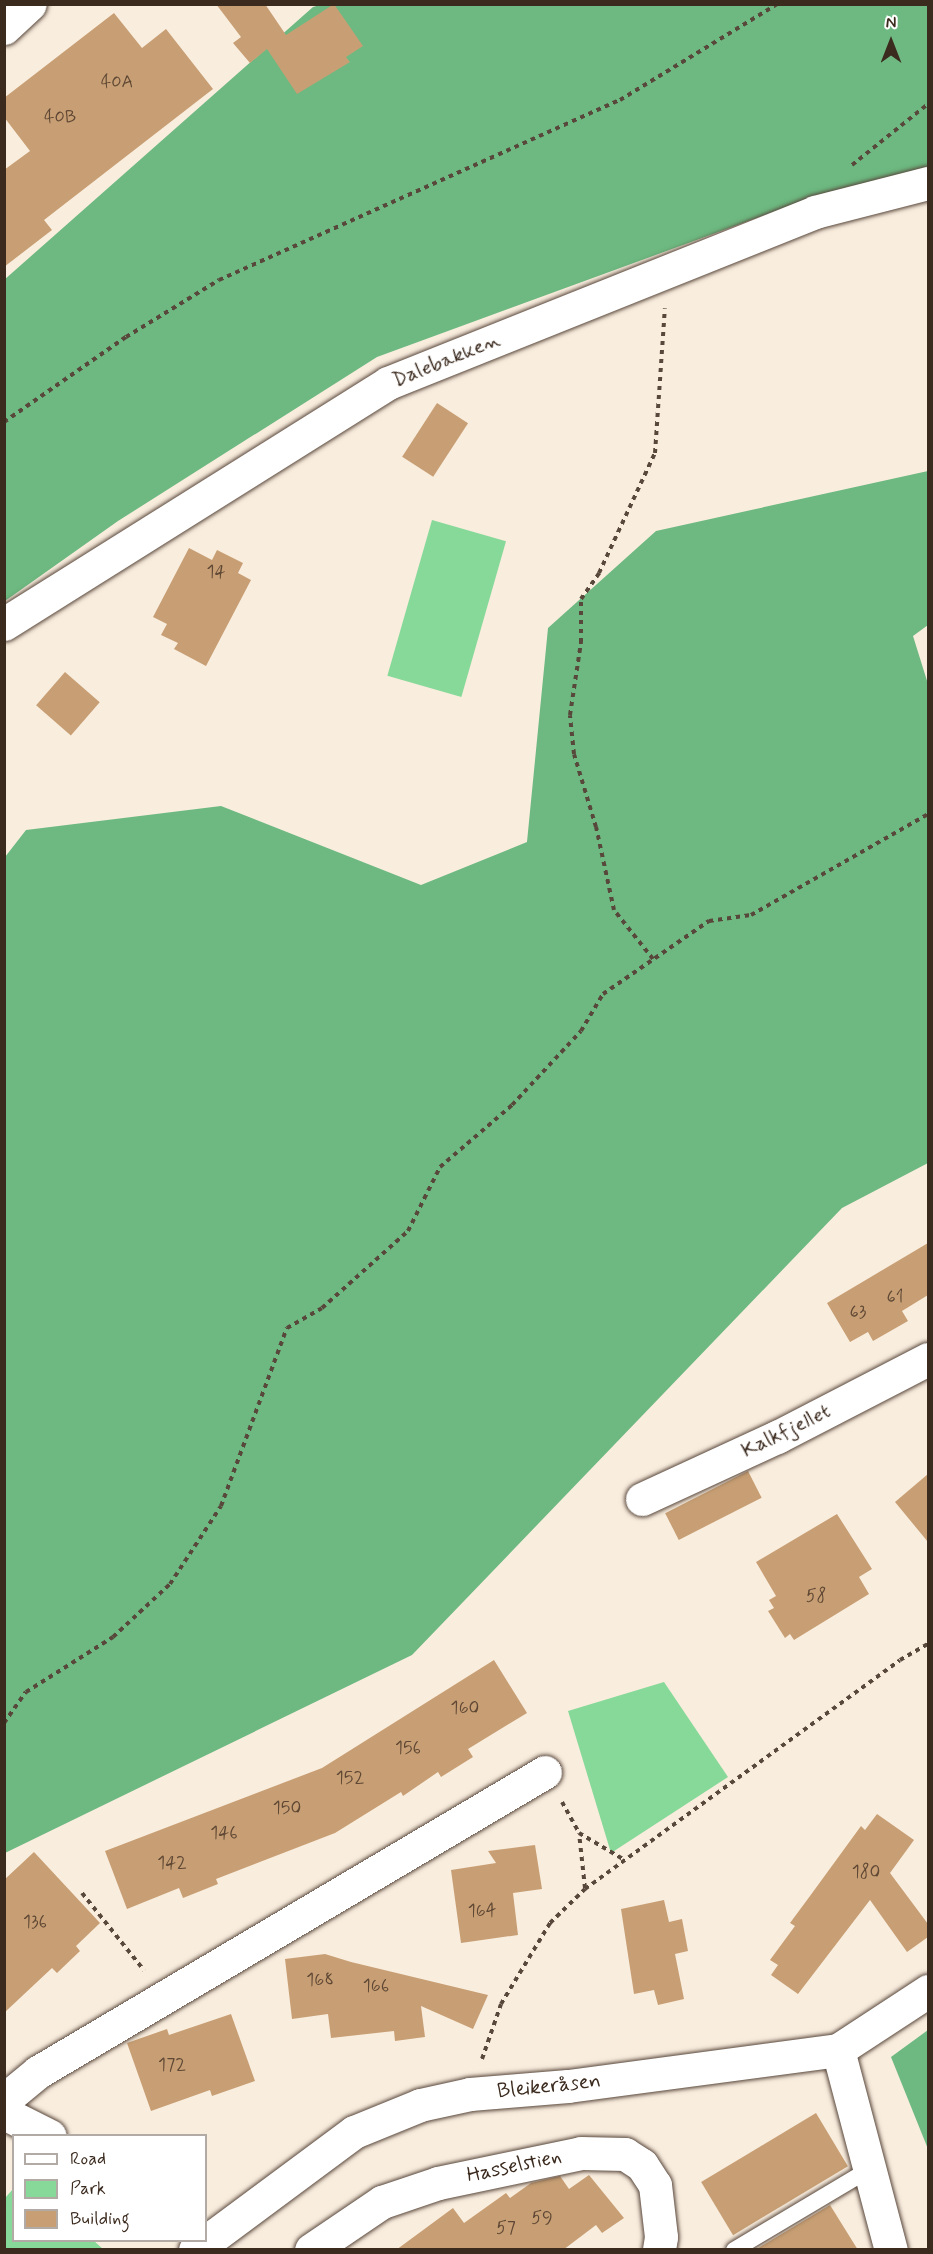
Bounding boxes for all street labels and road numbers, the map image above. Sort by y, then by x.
street label: Dalebakken [389,327,503,393]
street label: Kalkfjellet [737,1399,835,1463]
street label: Bleikeråsen [496,2068,602,2104]
street label: Hasselstien [464,2144,564,2188]

